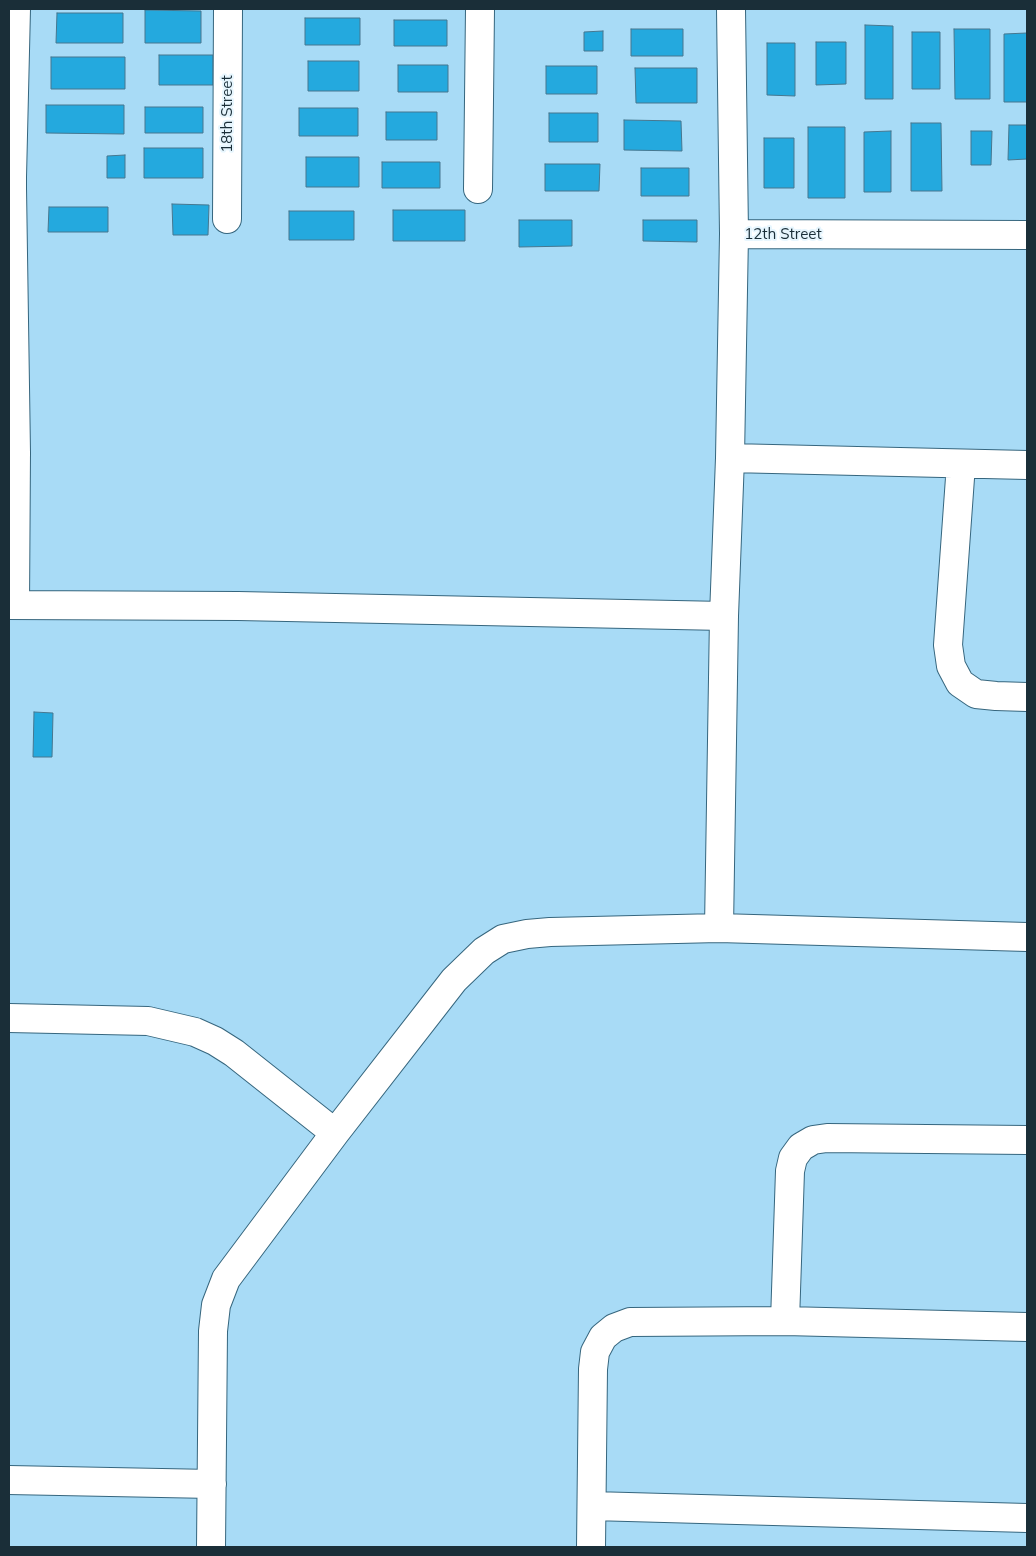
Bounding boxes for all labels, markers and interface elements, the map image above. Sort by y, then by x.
street label: 18th Street [218,75,236,153]
street label: 12th Street [744,225,822,243]

